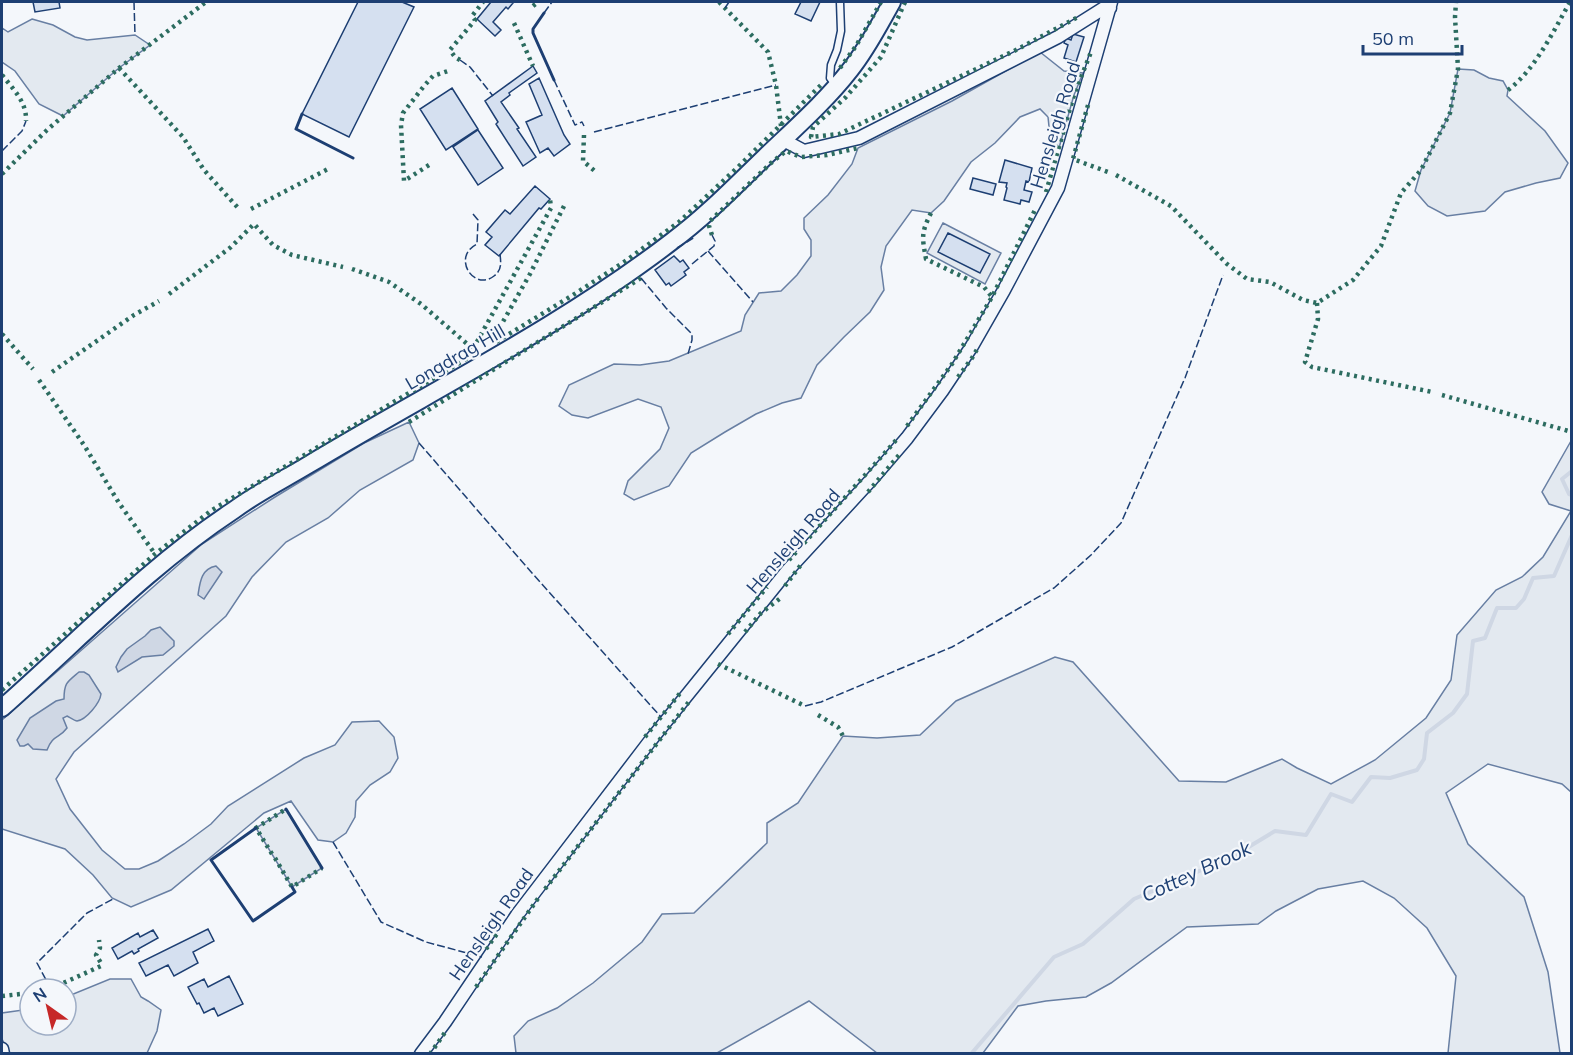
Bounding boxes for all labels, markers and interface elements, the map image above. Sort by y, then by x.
scale bar [1363,18,1462,56]
text: 50 m [1372,27,1414,50]
street label: Hensleigh Road [1025,59,1085,191]
street label: Longdrag Hill [401,319,509,395]
street label: Hensleigh Road [741,484,845,598]
water label: Cottey Brook [1137,834,1256,907]
street label: Hensleigh Road [444,863,538,985]
north arrow [18,977,78,1037]
text: N [29,983,50,1006]

